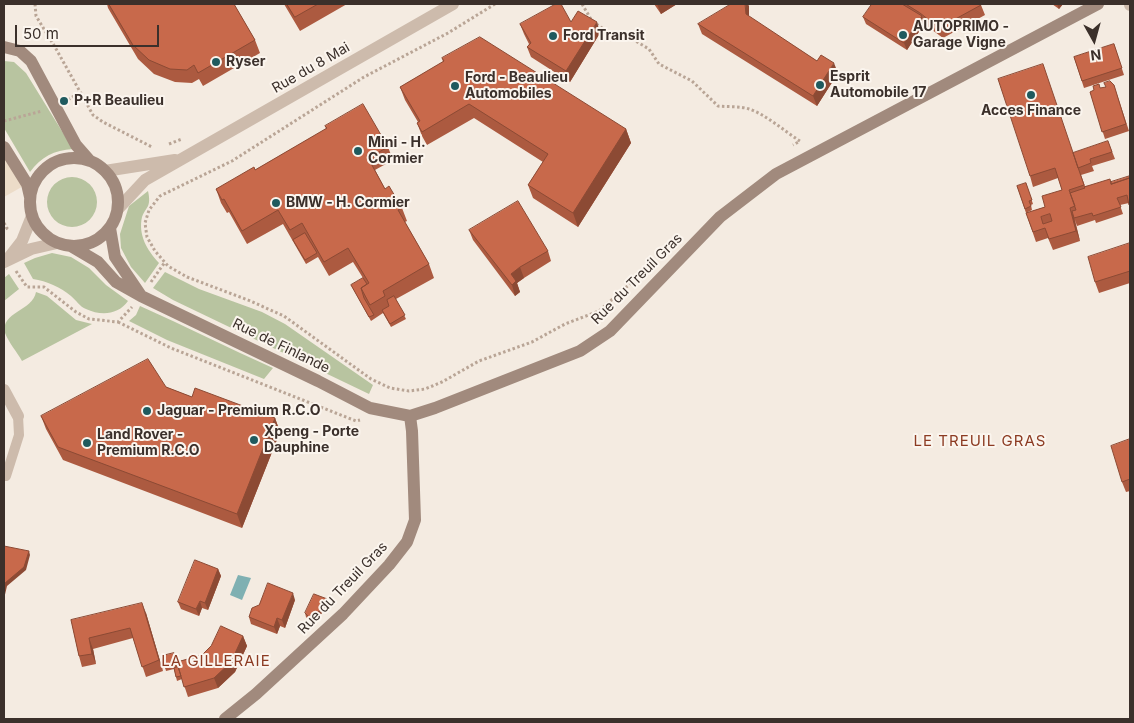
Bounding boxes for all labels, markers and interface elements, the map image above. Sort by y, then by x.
scale bar [18,15,161,47]
north arrow [1069,15,1119,65]
place label: AUTOPRIMO - Garage Vigne [913,19,1009,52]
text: 50 m [23,24,59,43]
place label: Ford Transit [563,28,645,44]
marker: AUTOPRIMO - Garage Vigne [897,29,909,41]
marker: Ford Transit [547,30,559,42]
street label: Rue du 8 Mai [269,39,353,97]
text: N [1090,46,1102,64]
place label: Ryser [226,54,266,70]
marker: Ryser [210,56,222,68]
place label: Esprit Automobile 17 [830,69,926,102]
place label: Ford - Beaulieu Automobiles [465,70,568,102]
marker: Esprit Automobile 17 [814,79,826,91]
marker: Ford - Beaulieu Automobiles [449,80,461,92]
marker: Acces Finance [1025,89,1037,101]
place label: P+R Beaulieu [74,93,164,109]
marker: P+R Beaulieu [58,95,70,107]
place label: Acces Finance [981,103,1081,119]
place label: Mini - H. Cormier [368,135,426,168]
marker: Mini - H. Cormier [352,145,364,157]
place label: BMW - H. Cormier [286,195,410,211]
marker: BMW - H. Cormier [270,197,282,209]
street label: Rue du Treuil Gras [588,230,686,328]
street label: Rue de Finlande [230,315,332,377]
place label: Jaguar - Premium R.C.O [157,403,320,419]
marker: Jaguar - Premium R.C.O [141,405,153,417]
place label: Xpeng - Porte Dauphine [264,424,359,457]
place label: Land Rover - Premium R.C.O [97,427,200,460]
district label: LE TREUIL GRAS [912,432,1048,450]
marker: Xpeng - Porte Dauphine [248,434,260,446]
marker: Land Rover - Premium R.C.O [81,437,93,449]
street label: Rue du Treuil Gras [295,538,391,638]
district label: LA GILLERAIE [160,652,272,670]

